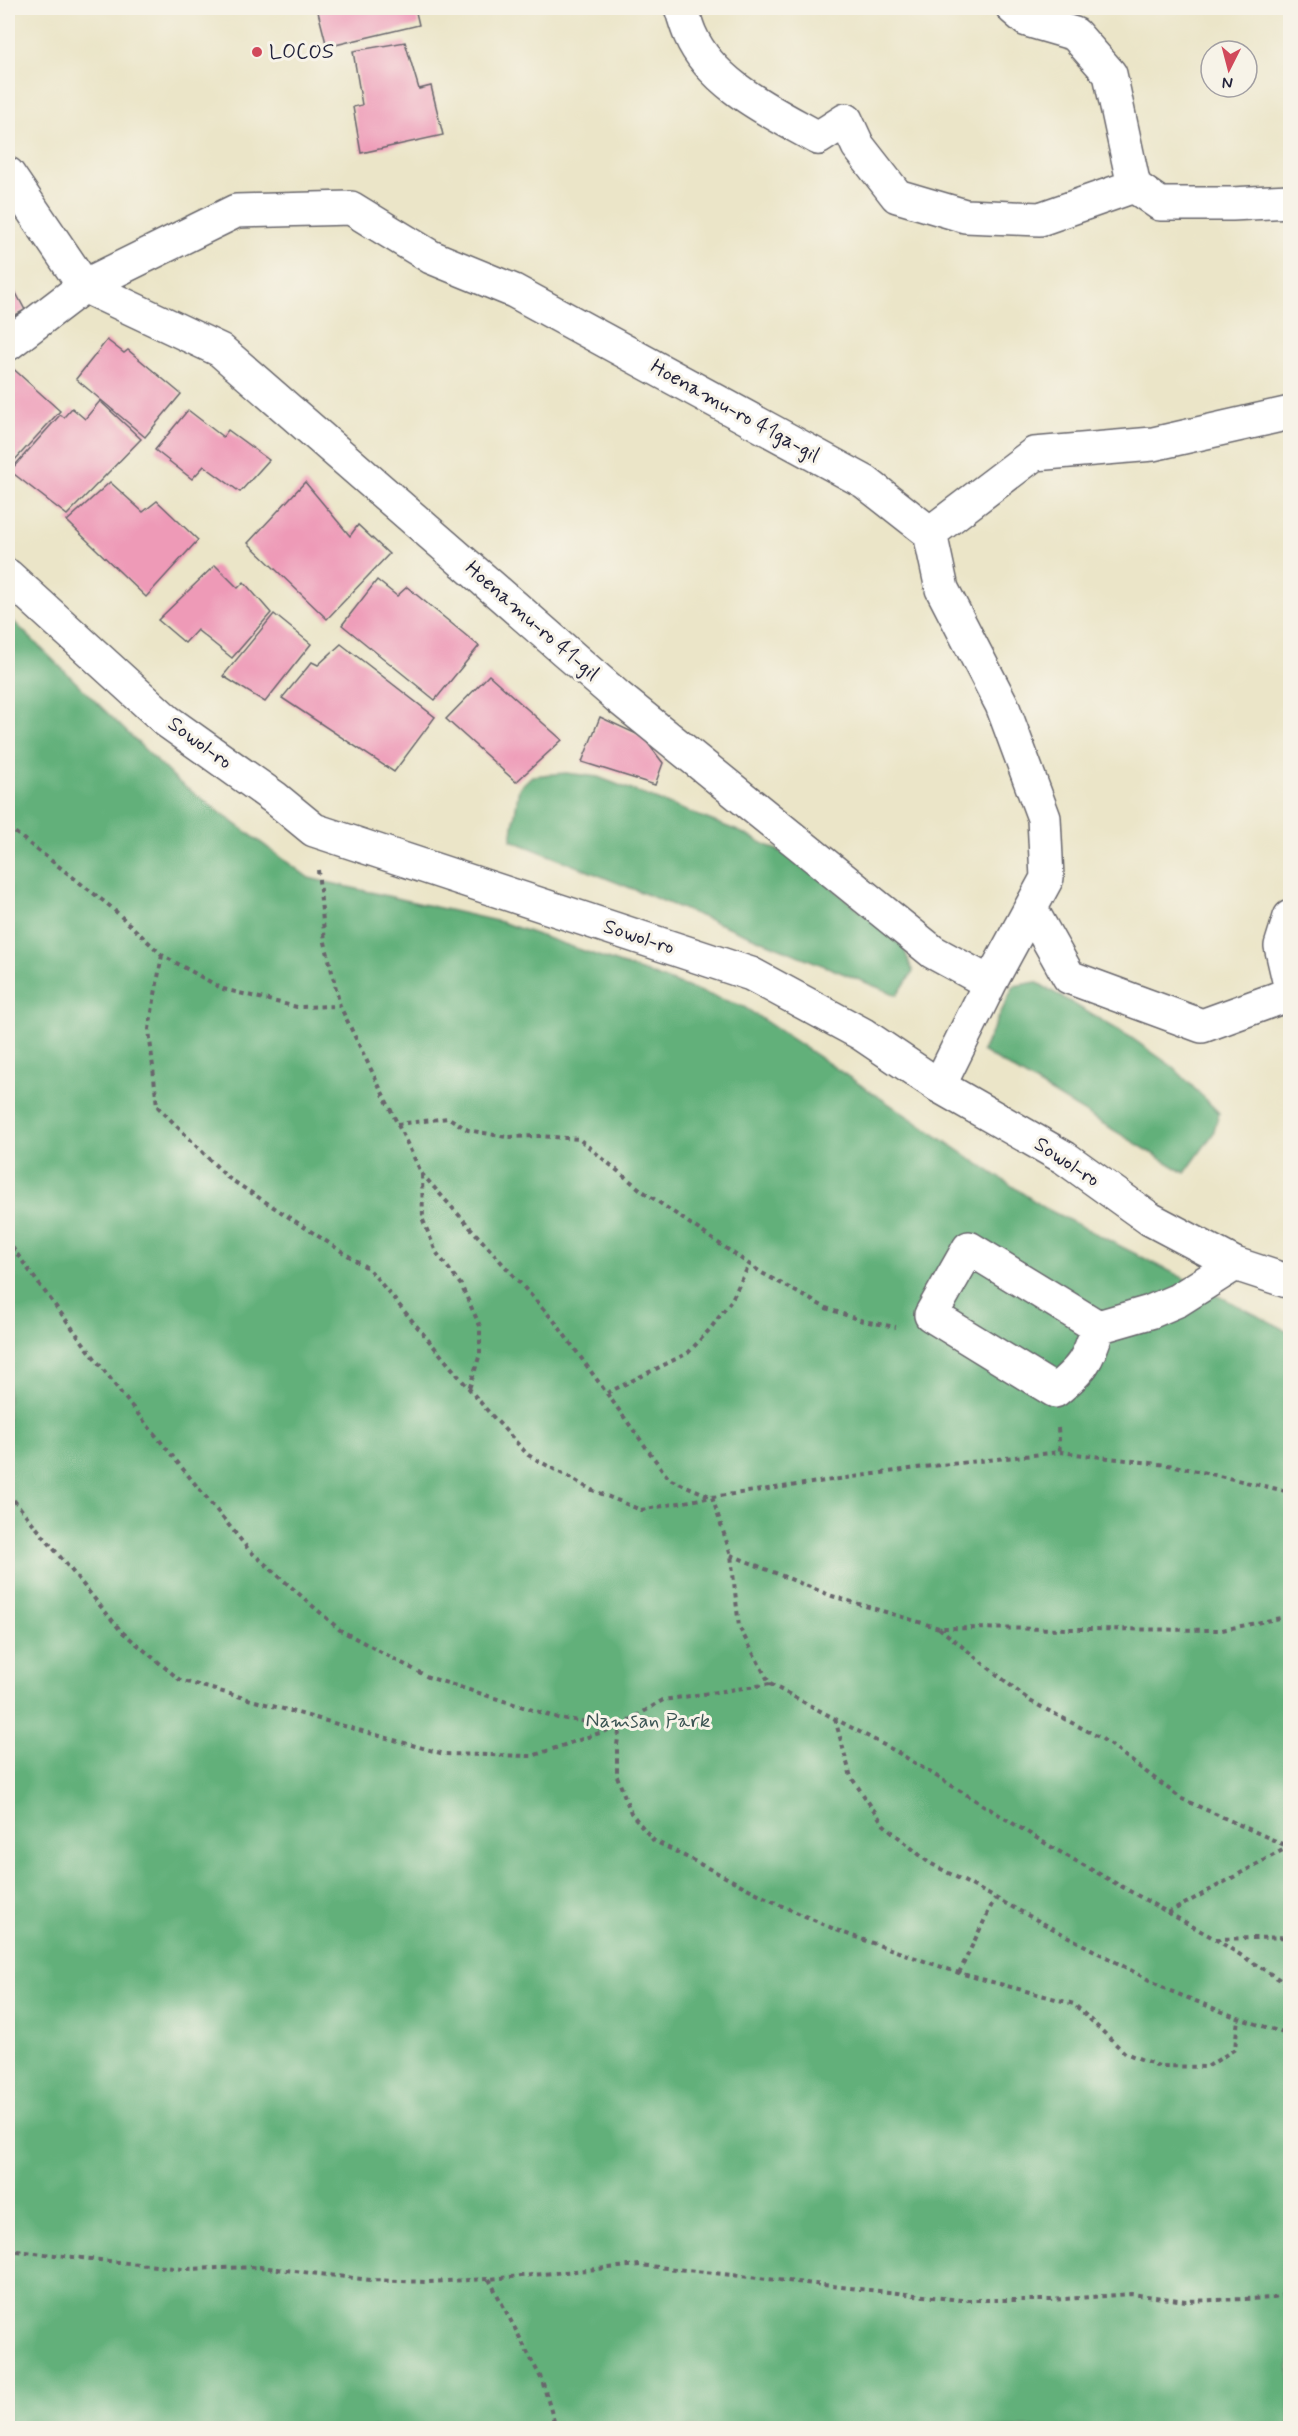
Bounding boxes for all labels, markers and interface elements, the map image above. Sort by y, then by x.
place label: LOCOS [269,38,334,66]
north arrow [1199,39,1259,99]
marker: LOCOS [250,45,264,59]
text: N [1221,71,1234,93]
street label: Hoenamu-ro 41ga-gil [645,353,825,469]
street label: Hoenamu-ro 41-gil [459,555,605,687]
street label: Sowol-ro [162,710,238,776]
street label: Sowol-ro [600,912,678,962]
street label: Sowol-ro [1029,1130,1105,1194]
park label: Namsan Park [586,1707,711,1735]

